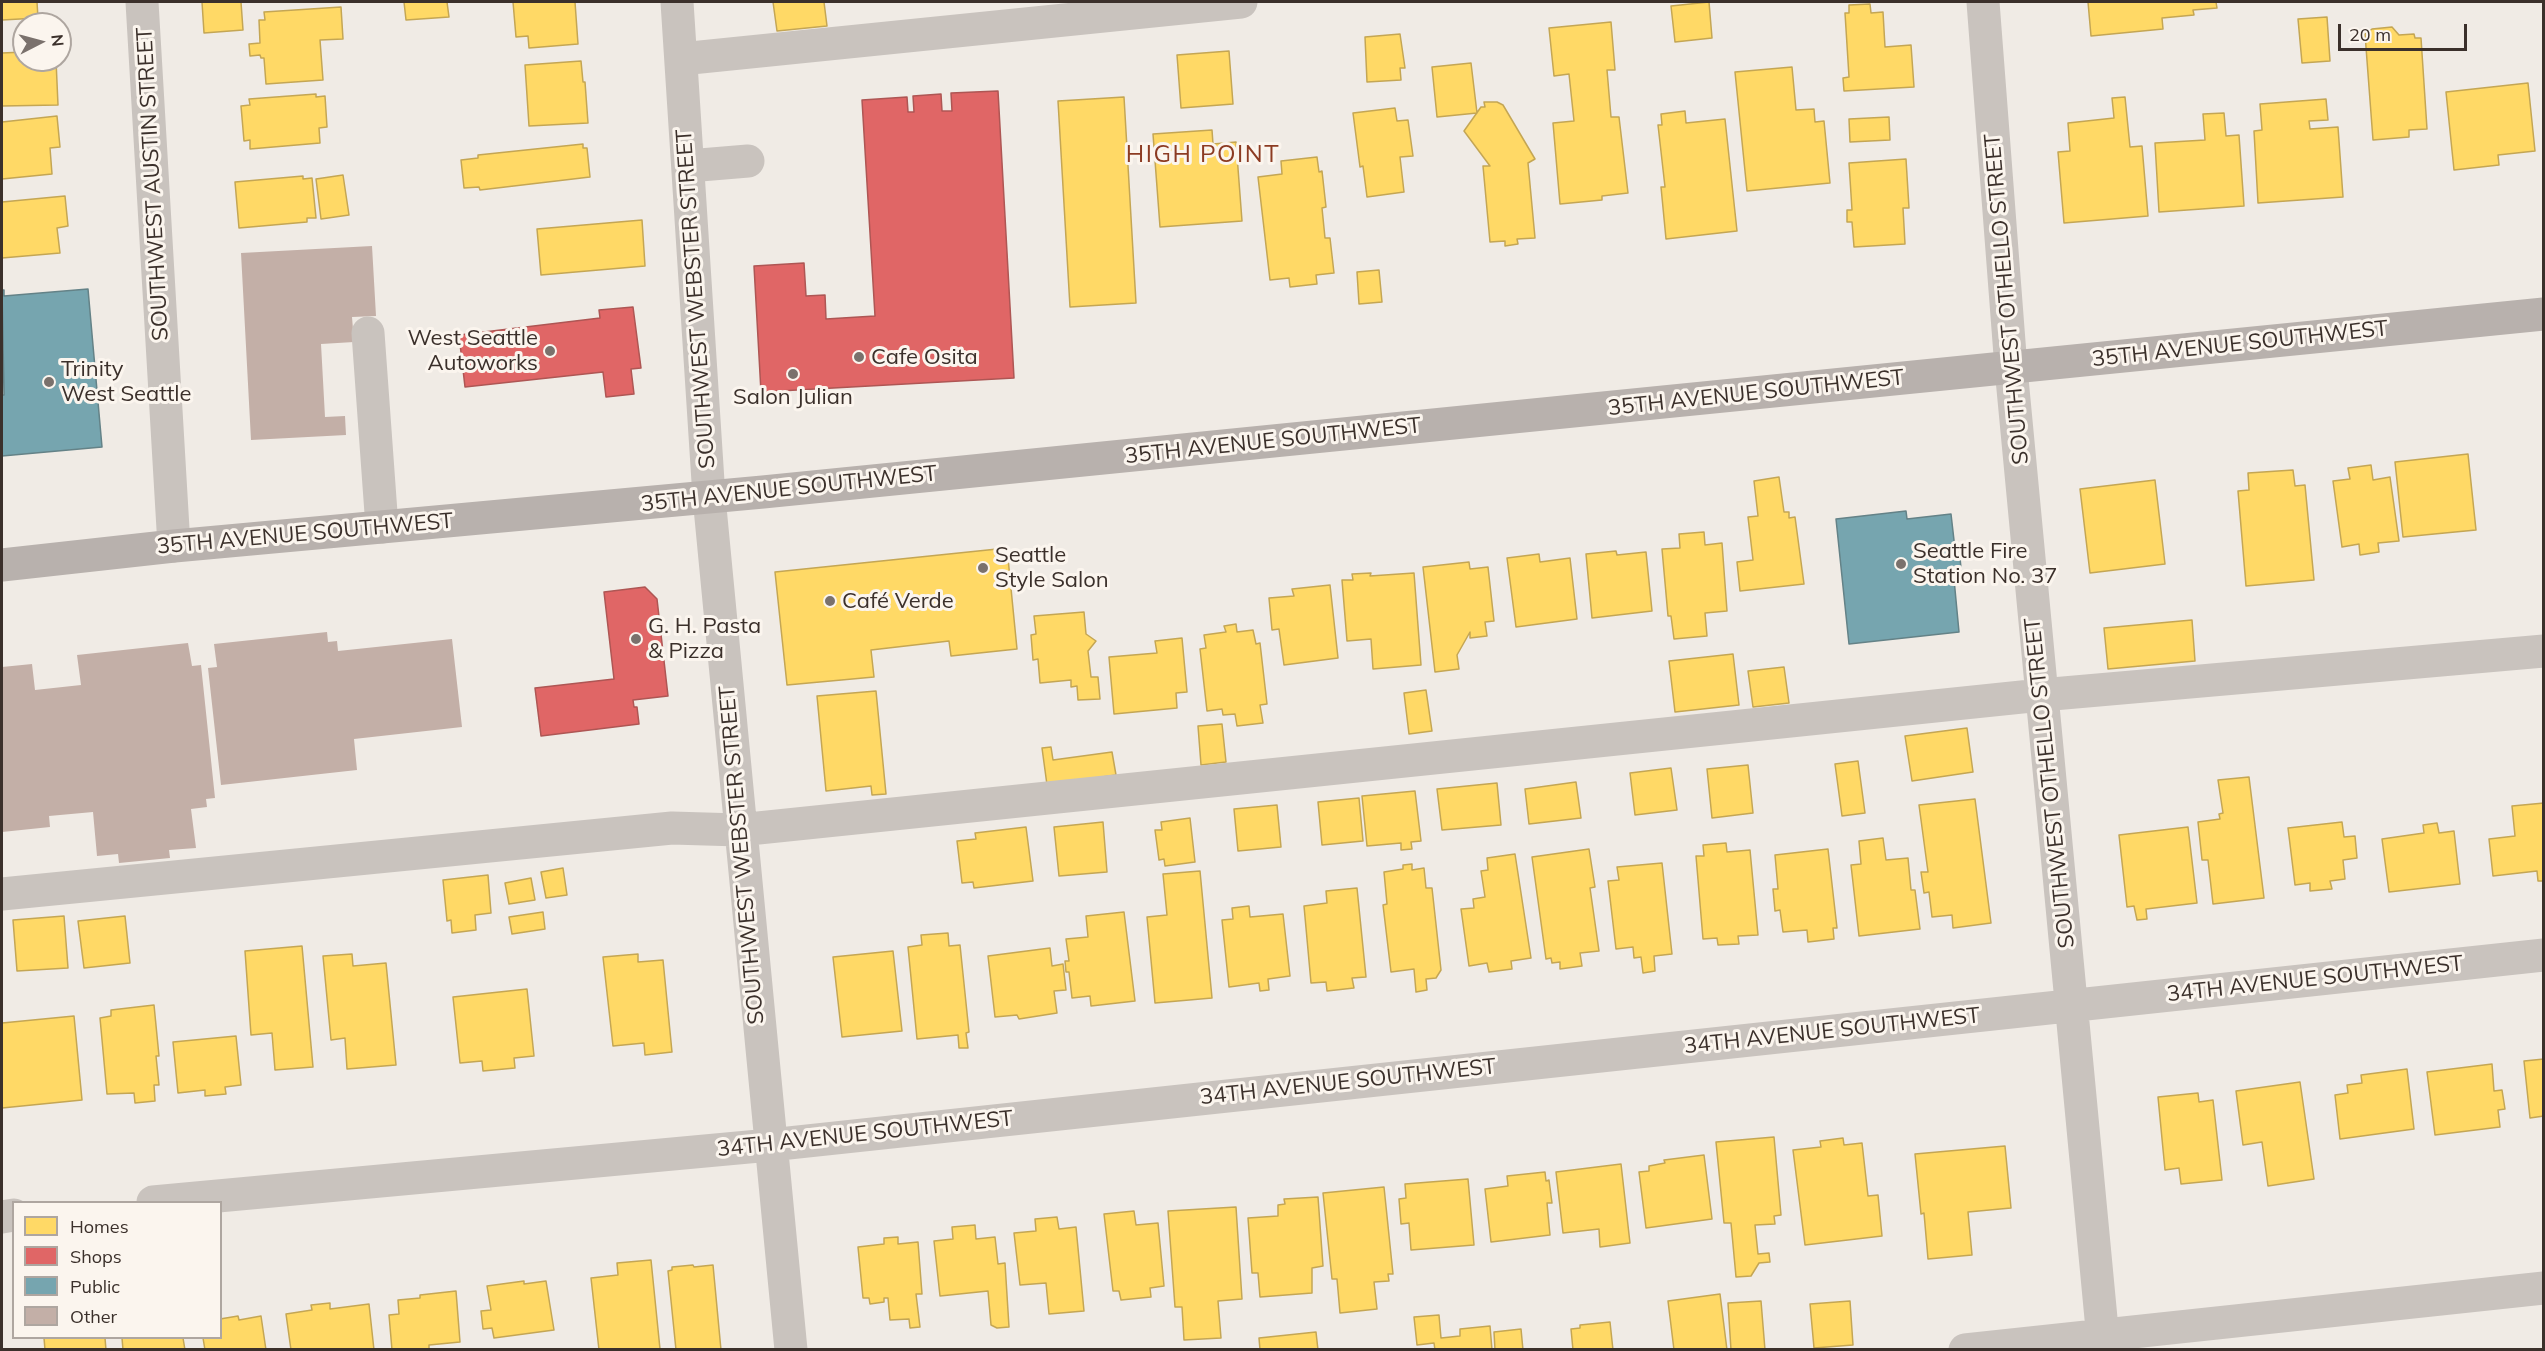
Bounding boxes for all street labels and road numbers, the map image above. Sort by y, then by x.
street label: SOUTHWEST AUSTIN STREET [132,27,174,341]
street label: SOUTHWEST WEBSTER STREET [671,128,721,470]
street label: SOUTHWEST OTHELLO STREET [1979,132,2035,466]
street label: 35TH AVENUE SOUTHWEST [2091,315,2389,373]
street label: 35TH AVENUE SOUTHWEST [1607,364,1905,422]
street label: 35TH AVENUE SOUTHWEST [1124,412,1422,470]
street label: 35TH AVENUE SOUTHWEST [640,460,938,518]
street label: 35TH AVENUE SOUTHWEST [156,508,454,560]
street label: SOUTHWEST OTHELLO STREET [2020,616,2080,950]
street label: SOUTHWEST WEBSTER STREET [714,684,770,1026]
street label: 34TH AVENUE SOUTHWEST [2166,950,2464,1008]
street label: 34TH AVENUE SOUTHWEST [1683,1002,1981,1060]
street label: 34TH AVENUE SOUTHWEST [1199,1053,1497,1111]
street label: 34TH AVENUE SOUTHWEST [716,1105,1014,1163]

